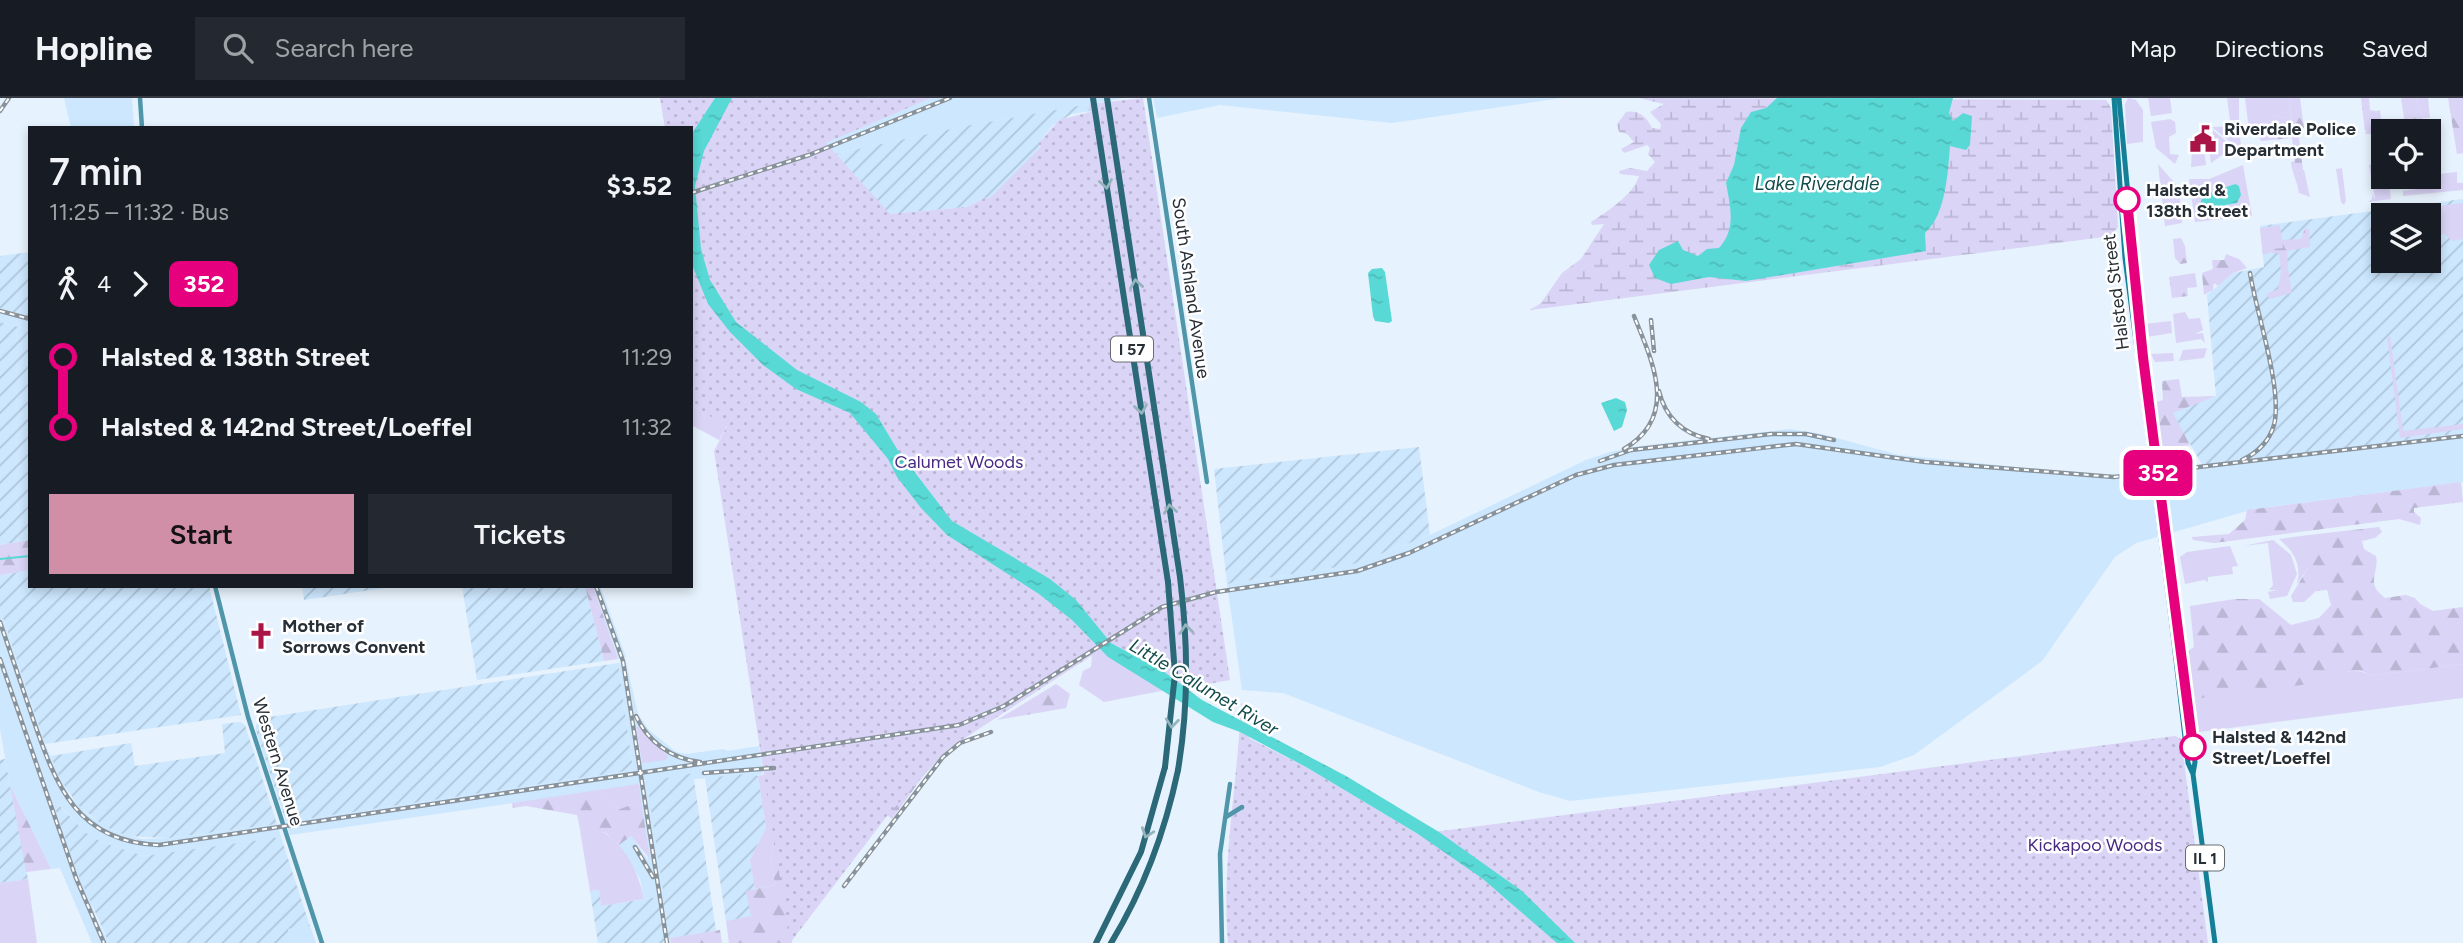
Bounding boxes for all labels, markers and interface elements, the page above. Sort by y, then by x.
search box [195,17,685,80]
text: Hopline [35,29,153,68]
icon: search [219,29,257,67]
text: Search here [275,32,413,64]
text: Map [2130,34,2176,63]
text: Directions [2214,34,2324,63]
text: Saved [2362,34,2428,63]
place label: Riverdale Police Department [2224,118,2356,161]
map controls [2371,119,2441,273]
button: locate [2371,119,2441,189]
public building icon: Riverdale Police Department [2188,124,2218,154]
text: 7 min [49,149,143,195]
text: $3.52 [607,170,672,202]
water label: Lake Riverdale [1755,172,1880,195]
one-way arrow [1098,178,1113,190]
place label: Halsted & 138th Street [2146,179,2249,222]
marker: Halsted & 138th Street [2114,187,2140,213]
street label: South Ashland Avenue [1167,196,1215,380]
text: 11:25 – 11:32 · Bus [49,198,229,226]
button: layers [2371,203,2441,273]
street label: Halsted Street [2098,232,2134,351]
icon: walk [49,265,87,303]
icon: forward [121,265,159,303]
text: 352 [183,269,224,298]
text: 4 [97,270,111,298]
one-way arrow [1129,279,1144,290]
road number: I 57 [1111,336,1153,362]
text: Halsted & 138th Street [101,341,370,373]
text: 11:29 [621,343,672,371]
one-way arrow [1134,403,1149,415]
text: Halsted & 142nd Street/Loeffel [101,411,472,443]
text: 11:32 [622,413,672,441]
line badge: 352 [2118,450,2198,496]
park label: Calumet Woods [895,451,1023,473]
text: 352 [2137,458,2179,487]
button: Start [49,494,354,574]
button: Tickets [368,494,672,574]
one-way arrow [1163,503,1178,515]
place label: Mother of Sorrows Convent [282,615,425,658]
church icon: Mother of Sorrows Convent [246,621,276,651]
one-way arrow [1179,623,1194,634]
water label: Little Calumet River [1125,634,1283,741]
street label: Western Avenue [248,695,308,829]
one-way arrow [1165,717,1180,729]
place label: Halsted & 142nd Street/Loeffel [2212,726,2346,769]
marker: Halsted & 142nd Street/Loeffel [2180,734,2206,760]
one-way arrow [1141,827,1155,839]
park label: Kickapoo Woods [2028,834,2162,856]
road number: IL 1 [2186,846,2224,870]

